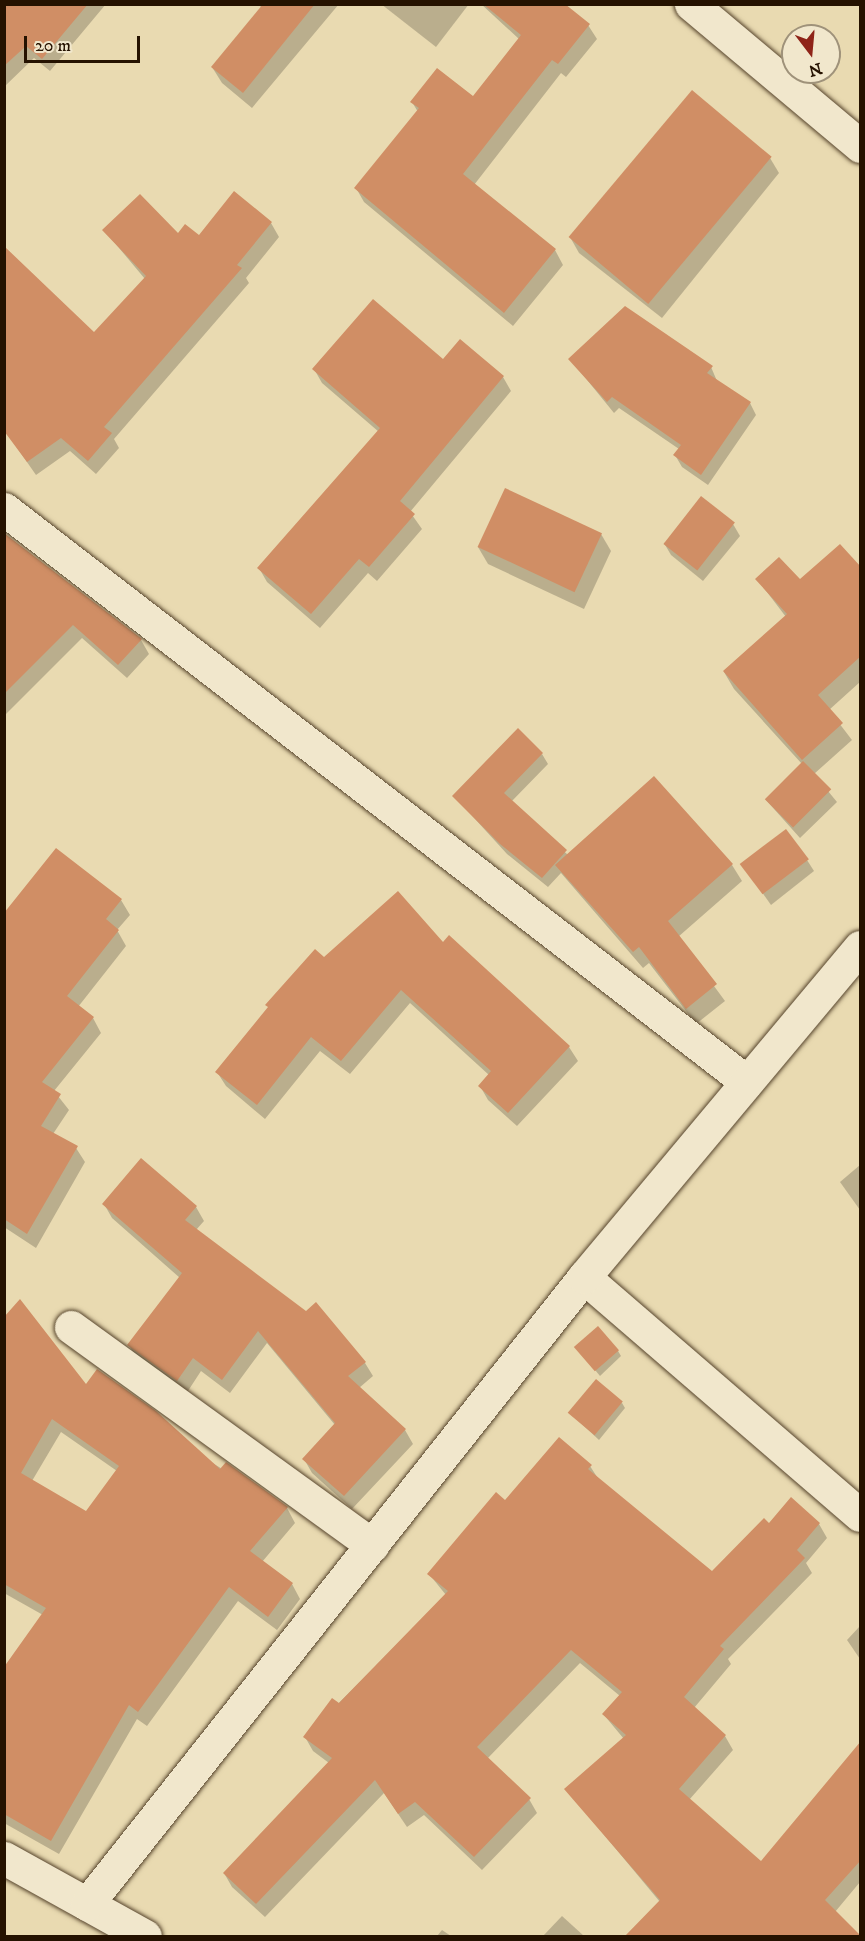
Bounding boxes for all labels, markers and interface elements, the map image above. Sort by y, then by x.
scale bar [27,24,142,62]
north arrow [781,24,841,84]
text: 20 m [35,35,71,57]
text: N [806,58,824,81]

